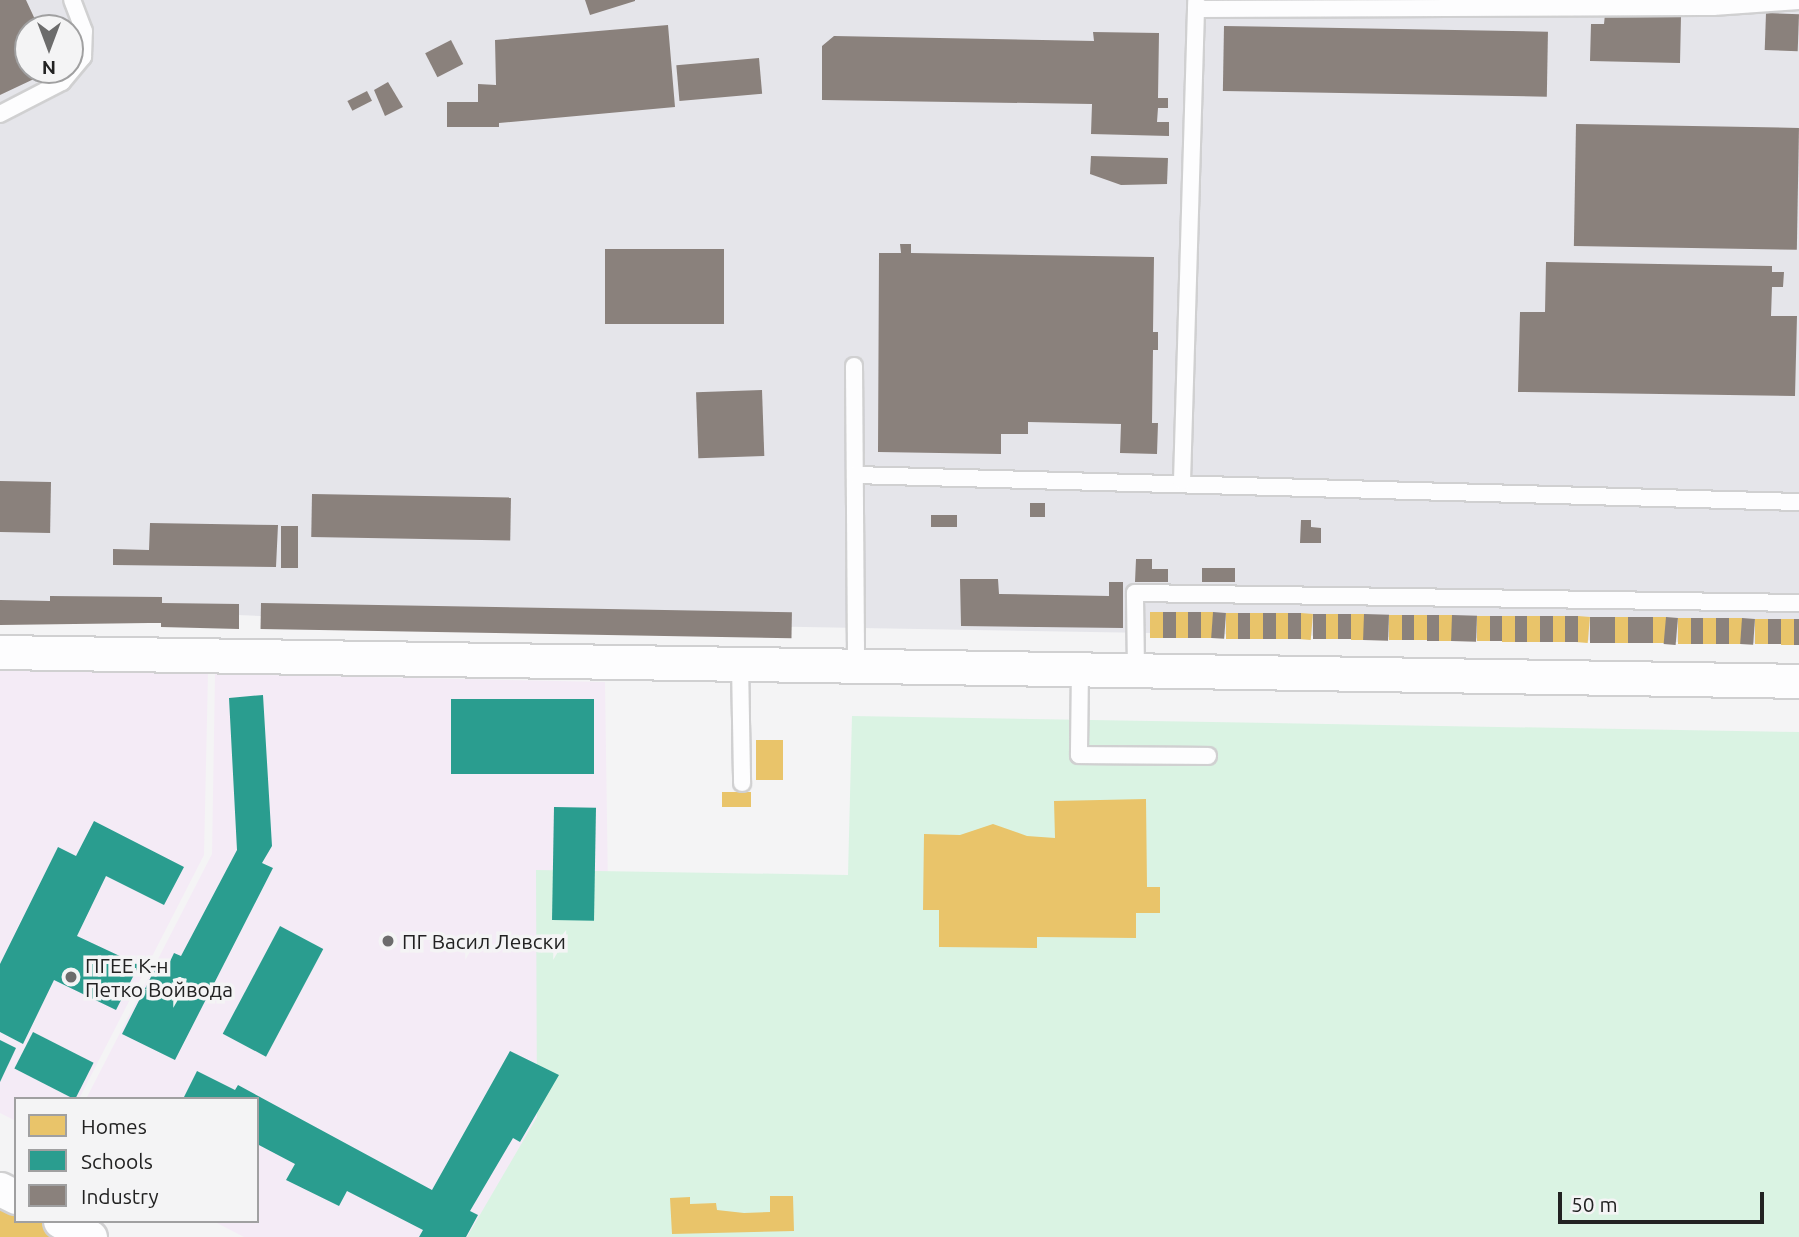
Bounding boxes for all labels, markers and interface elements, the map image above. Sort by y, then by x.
north arrow [14,14,84,84]
text: N [42,57,56,79]
place label: ПГ Васил Левски [402,928,566,954]
marker: ПГ Васил Левски [380,933,396,949]
place label: ПГЕЕ К-н Петко Войвода [85,952,233,1002]
marker: ПГЕЕ К-н Петко Войвода [63,969,79,985]
legend [14,1097,259,1223]
text: Homes [81,1114,147,1138]
text: Schools [81,1149,153,1173]
scale bar [1561,1178,1768,1222]
text: Industry [81,1184,159,1208]
text: 50 m [1571,1192,1618,1216]

